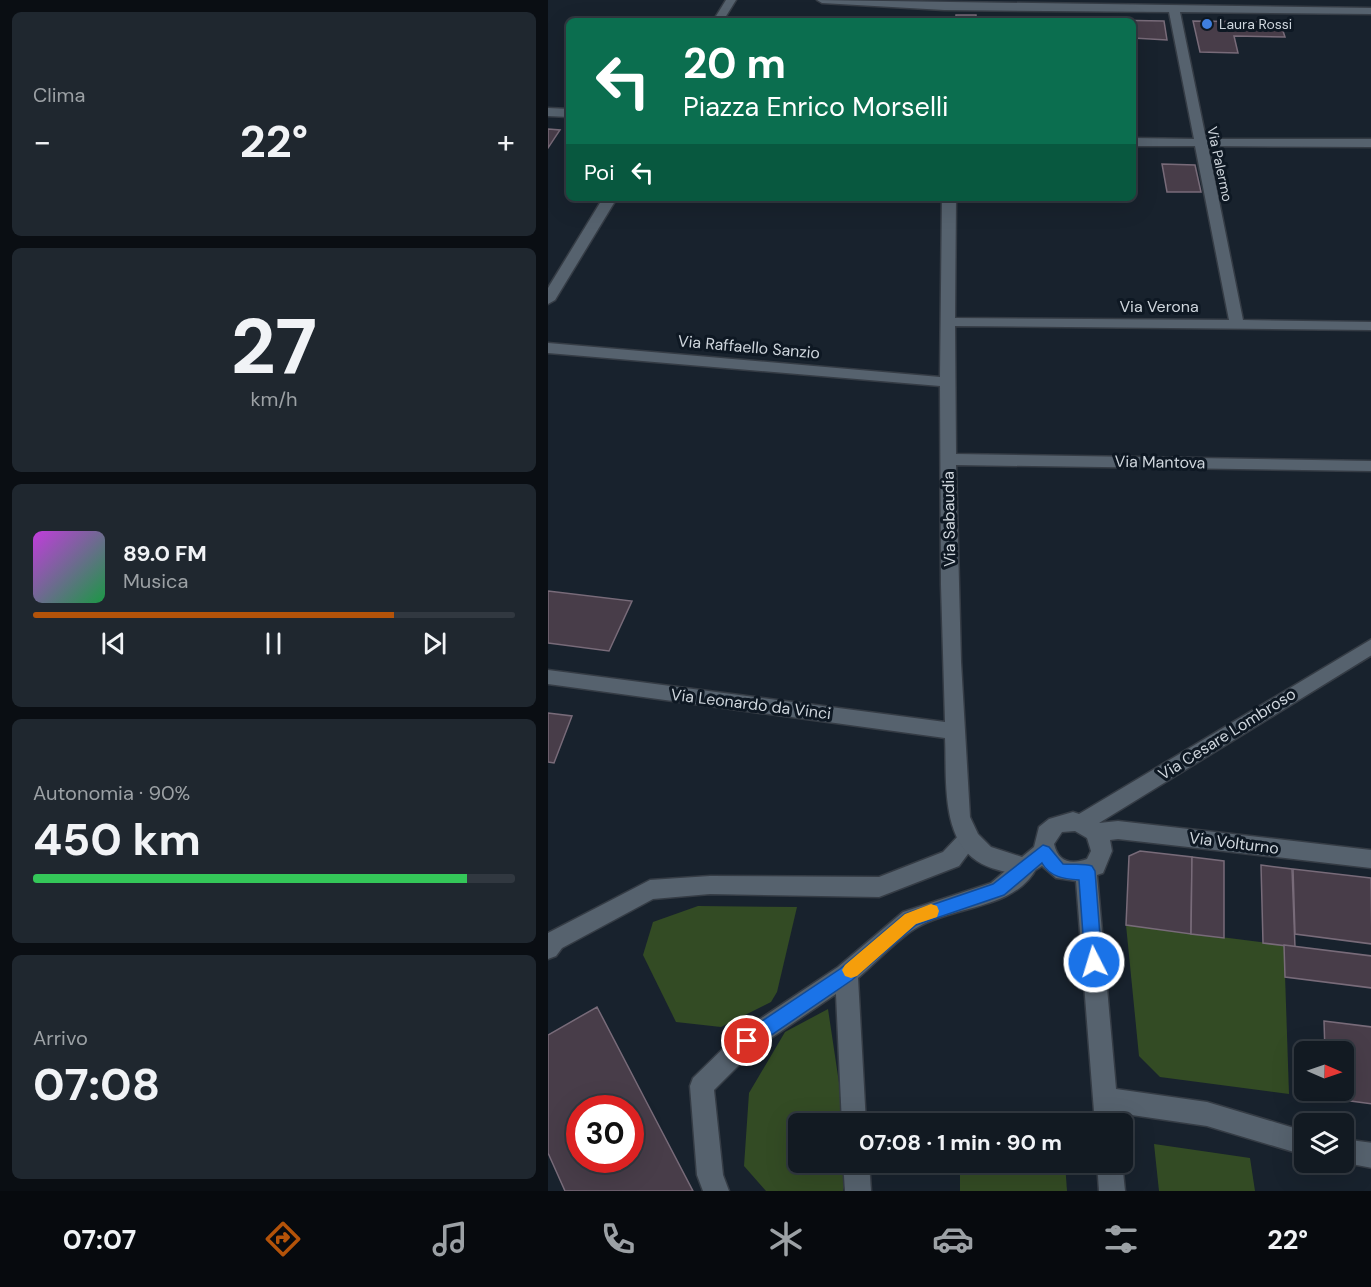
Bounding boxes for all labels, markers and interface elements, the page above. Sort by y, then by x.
place label: Laura Rossi [1219,15,1292,33]
marker: Laura Rossi [1200,17,1214,31]
text: 20 m [683,36,786,91]
icon: left [584,42,662,120]
text: Clima [33,82,85,108]
text: Piazza Enrico Morselli [683,89,948,124]
text: 22° [240,112,308,171]
text: − [33,120,51,163]
text: + [497,120,515,163]
street label: Via Palermo [1203,125,1237,203]
icon: left [626,156,659,189]
text: Poi [584,158,614,187]
text: 27 [231,296,317,397]
street label: Via Verona [1119,296,1199,317]
street label: Via Raffaello Sanzio [677,330,821,364]
text: km/h [250,386,298,412]
street label: Via Mantova [1114,451,1206,473]
street label: Via Sabaudia [938,471,960,567]
text: 89.0 FM [123,539,207,568]
text: Musica [123,568,188,594]
icon: previous [97,627,130,660]
icon: pause [257,627,290,660]
icon: next [418,627,451,660]
street label: Via Cesare Lombroso [1154,683,1300,785]
street label: Via Leonardo da Vinci [670,684,832,724]
text: Autonomia · 90% [33,780,190,806]
text: 450 km [33,810,201,869]
street label: Via Volturno [1188,827,1280,859]
position arrow [1062,930,1126,994]
pin [721,1015,772,1066]
icon: arrive [730,1024,763,1057]
text: Arrivo [33,1025,88,1051]
north arrow [1294,1041,1354,1101]
map controls [1294,1041,1354,1173]
text: 07:08 [33,1055,160,1114]
speed limit sign: 30 [566,1095,644,1173]
button: layers [1294,1113,1354,1173]
text: 07:08 · 1 min · 90 m [859,1128,1062,1157]
icon: directions [262,1218,304,1260]
icon: music [429,1218,471,1260]
icon: phone [597,1218,639,1260]
icon: climate [765,1218,807,1260]
icon: car [932,1218,974,1260]
icon: filters [1100,1218,1142,1260]
text: 07:07 [63,1222,136,1257]
text: 22° [1267,1222,1308,1257]

